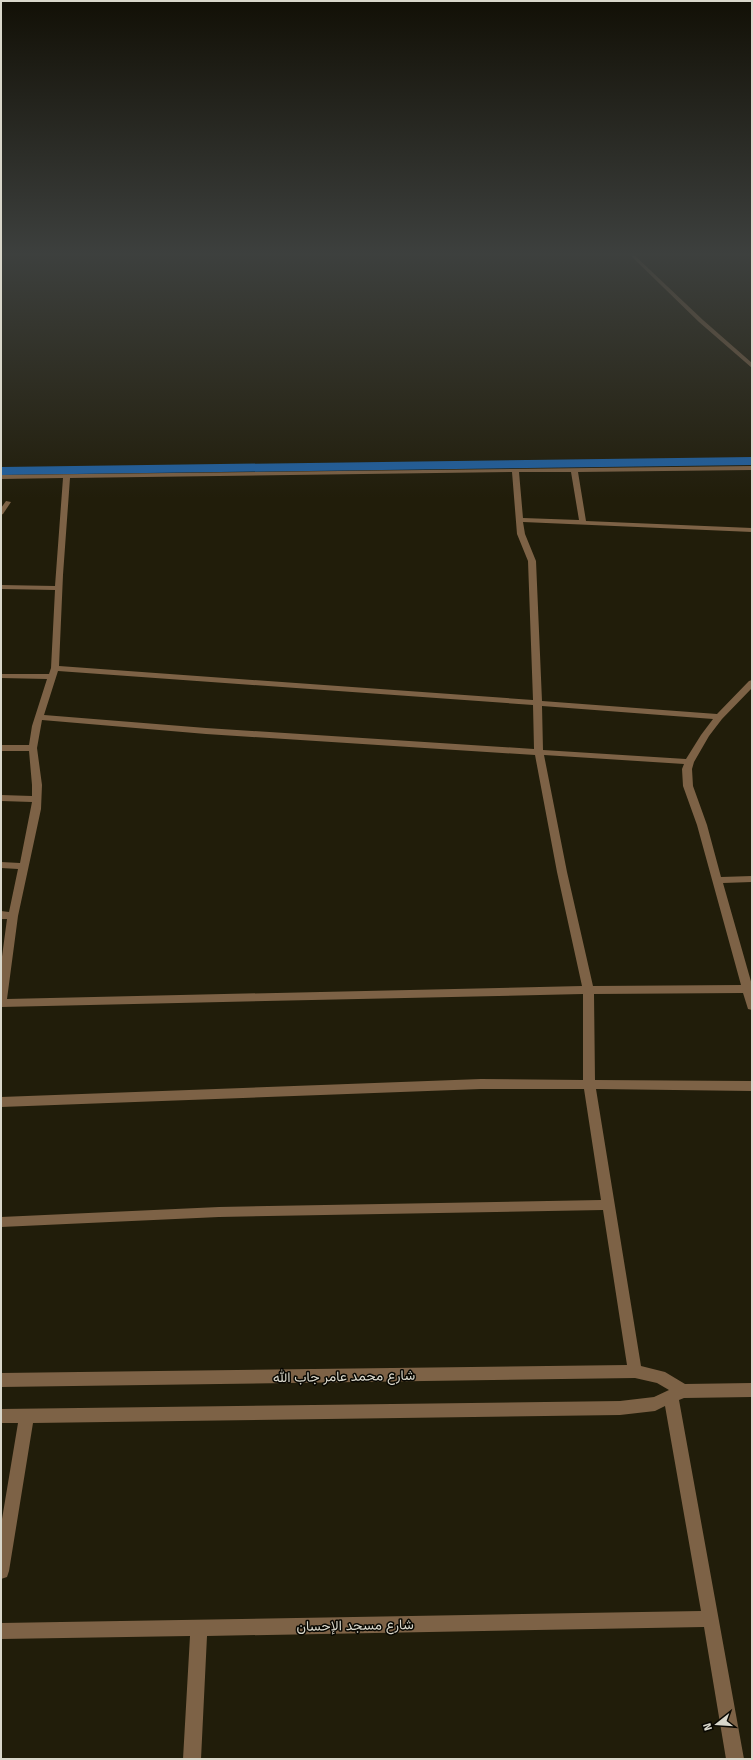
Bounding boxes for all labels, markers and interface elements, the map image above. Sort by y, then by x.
street label: شارع محمد عامر جاب الله [273,1367,415,1388]
street label: شارع مسجد الإحسان [296,1616,414,1637]
north arrow [697,1704,737,1744]
text: N [701,1721,715,1732]

